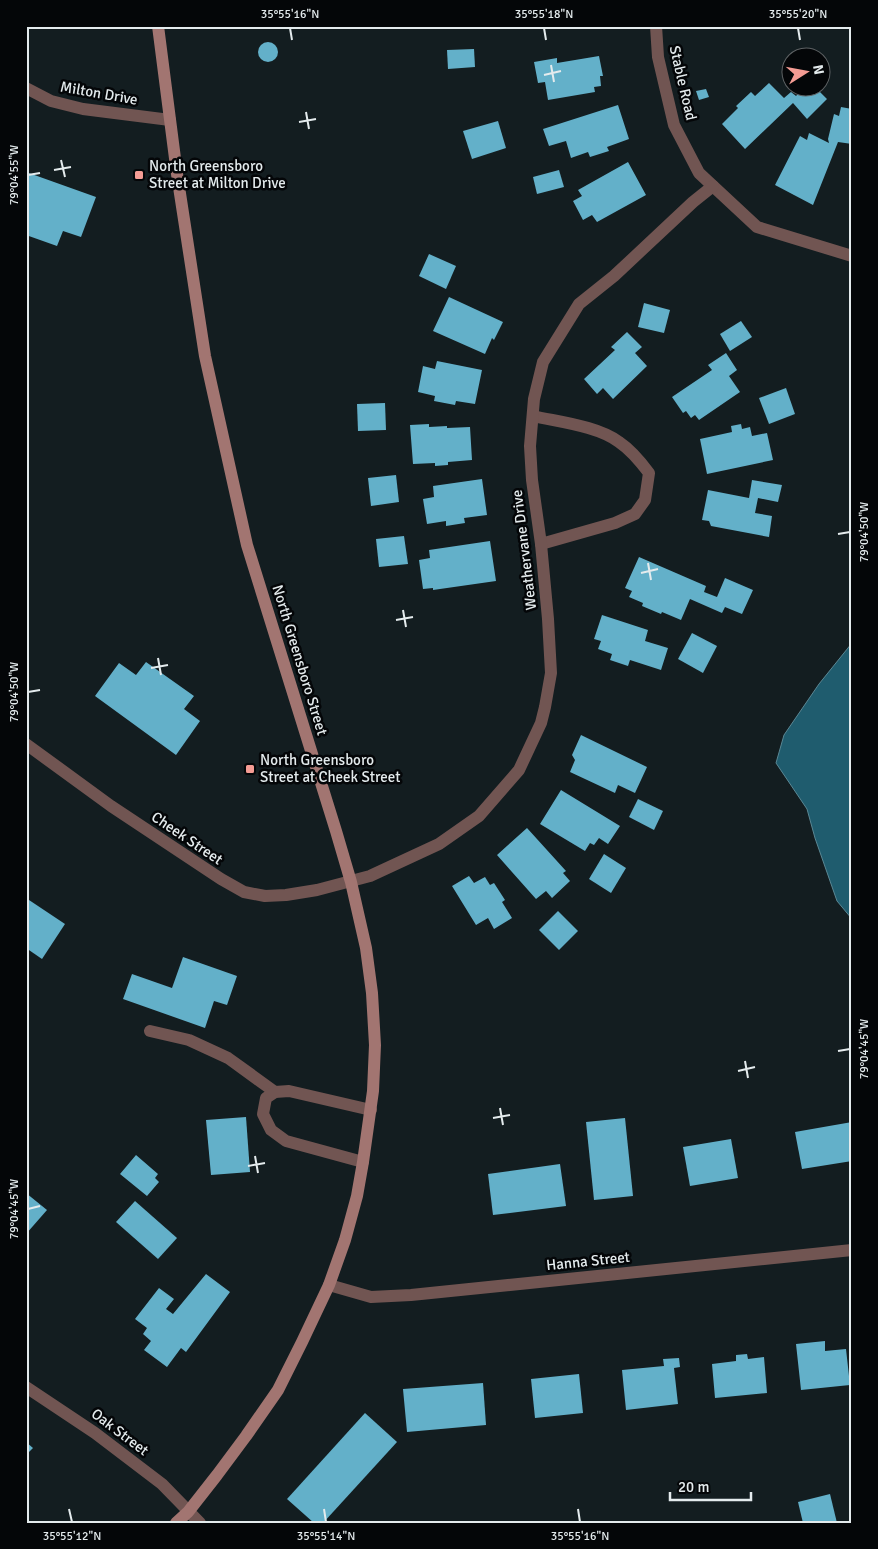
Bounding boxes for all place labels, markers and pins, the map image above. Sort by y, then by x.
place label: North Greensboro Street at Milton Drive [149,157,286,192]
marker: North Greensboro Street at Milton Drive [133,169,145,181]
place label: North Greensboro Street at Cheek Street [260,751,401,786]
marker: North Greensboro Street at Cheek Street [244,763,256,775]

